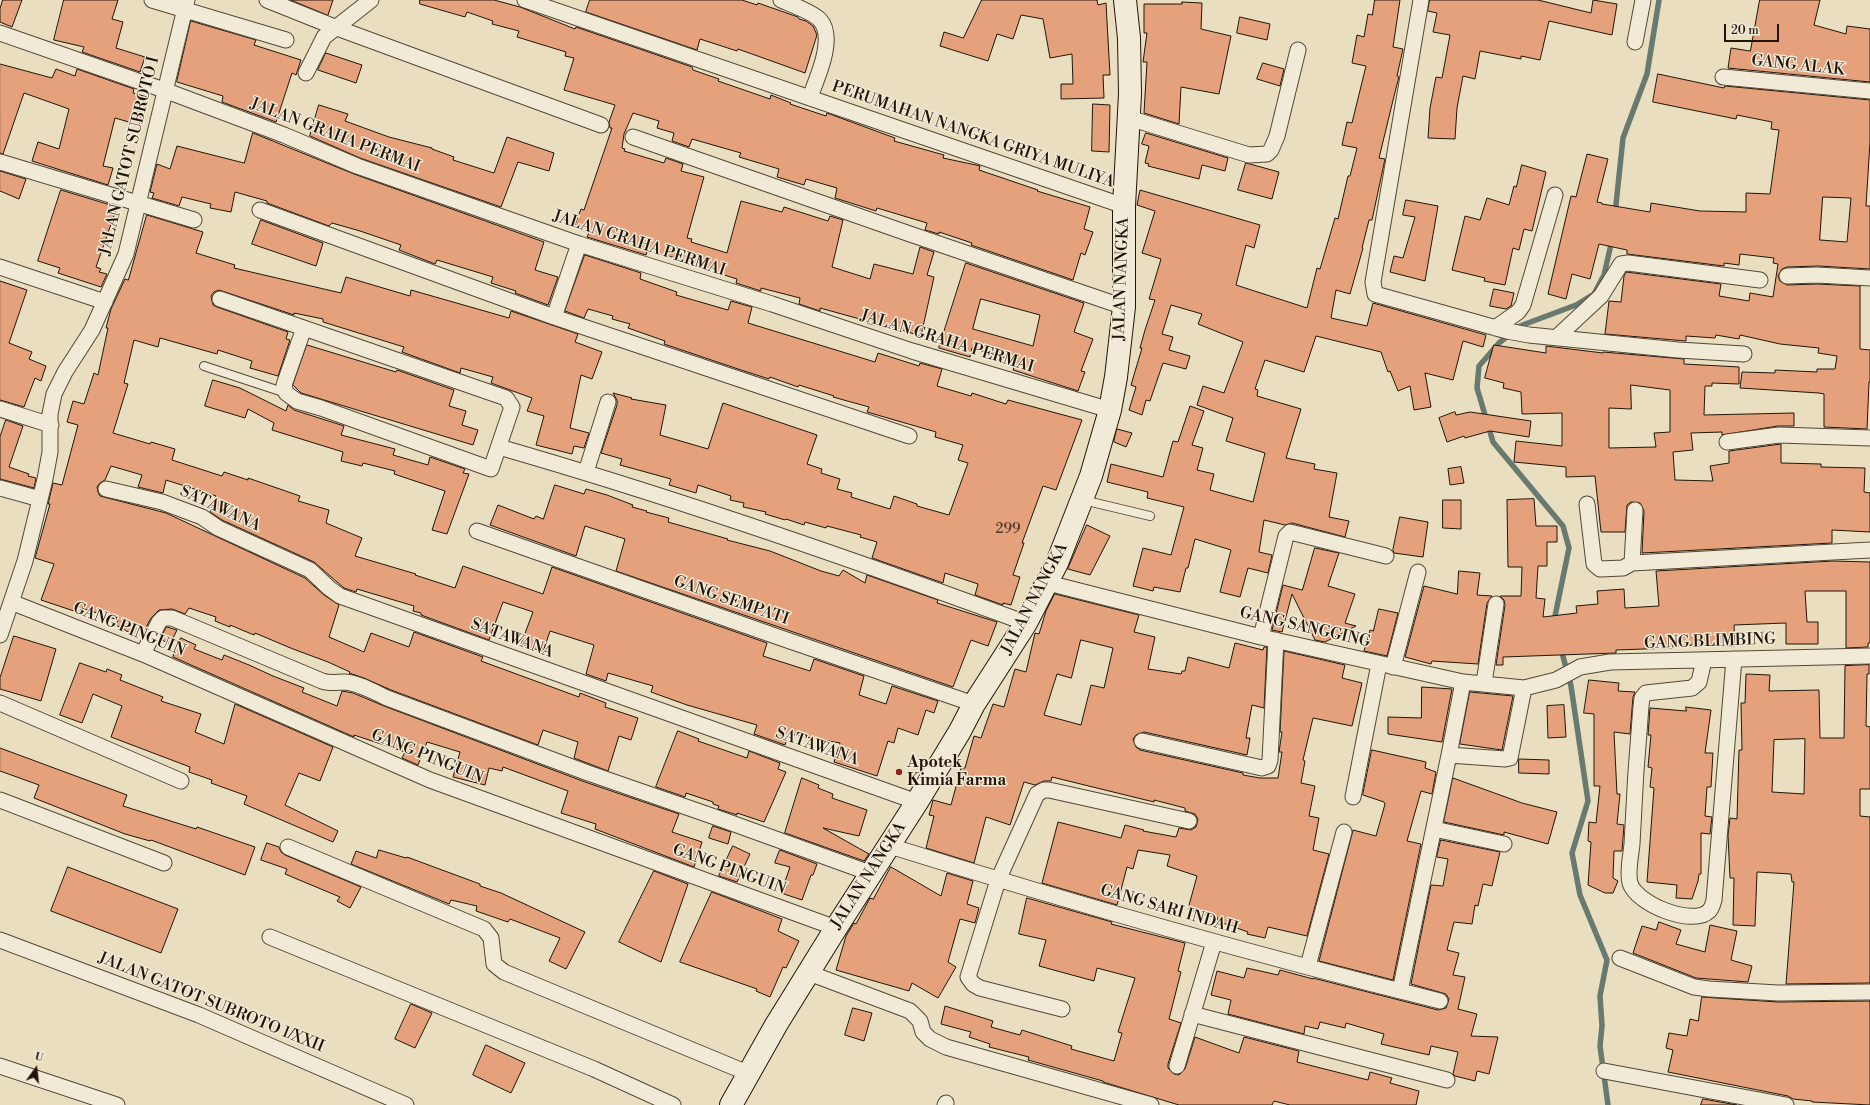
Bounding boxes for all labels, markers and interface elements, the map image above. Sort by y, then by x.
scale bar [1726,16,1781,42]
text: 20 m [1731,23,1759,38]
street label: GANG ALAK [1750,52,1846,80]
street label: JALAN GATOT SUBROTO I [96,55,164,257]
street label: PERUMAHAN NANGKA GRIYA MULIYA [829,77,1117,193]
street label: JALAN GRAHA PERMAI [248,95,422,177]
street label: JALAN GRAHA PERMAI [550,207,728,281]
street label: JALAN NANGKA [1110,217,1134,341]
street label: JALAN GRAHA PERMAI [858,307,1036,377]
street label: SATAWANA [177,482,263,536]
house number: 299 [996,522,1020,538]
street label: JALAN NANGKA [998,540,1072,658]
street label: GANG SEMPATI [671,572,791,630]
street label: GANG PINGUIN [70,599,188,661]
street label: GANG SANGGING [1238,604,1372,652]
street label: SATAWANA [468,615,556,663]
street label: GANG BLIMBING [1644,630,1776,654]
street label: SATAWANA [773,724,861,770]
street label: GANG PINGUIN [368,726,486,788]
place label: Apotek Kimia Farma [907,753,1006,791]
marker: Apotek Kimia Farma [894,767,904,777]
street label: JALAN NANGKA [827,819,911,933]
street label: GANG PINGUIN [670,841,788,899]
street label: GANG SARI INDAH [1098,881,1240,939]
street label: JALAN GATOT SUBROTO 1/XXII [95,949,327,1057]
north arrow [16,1049,56,1089]
text: U [33,1050,45,1065]

